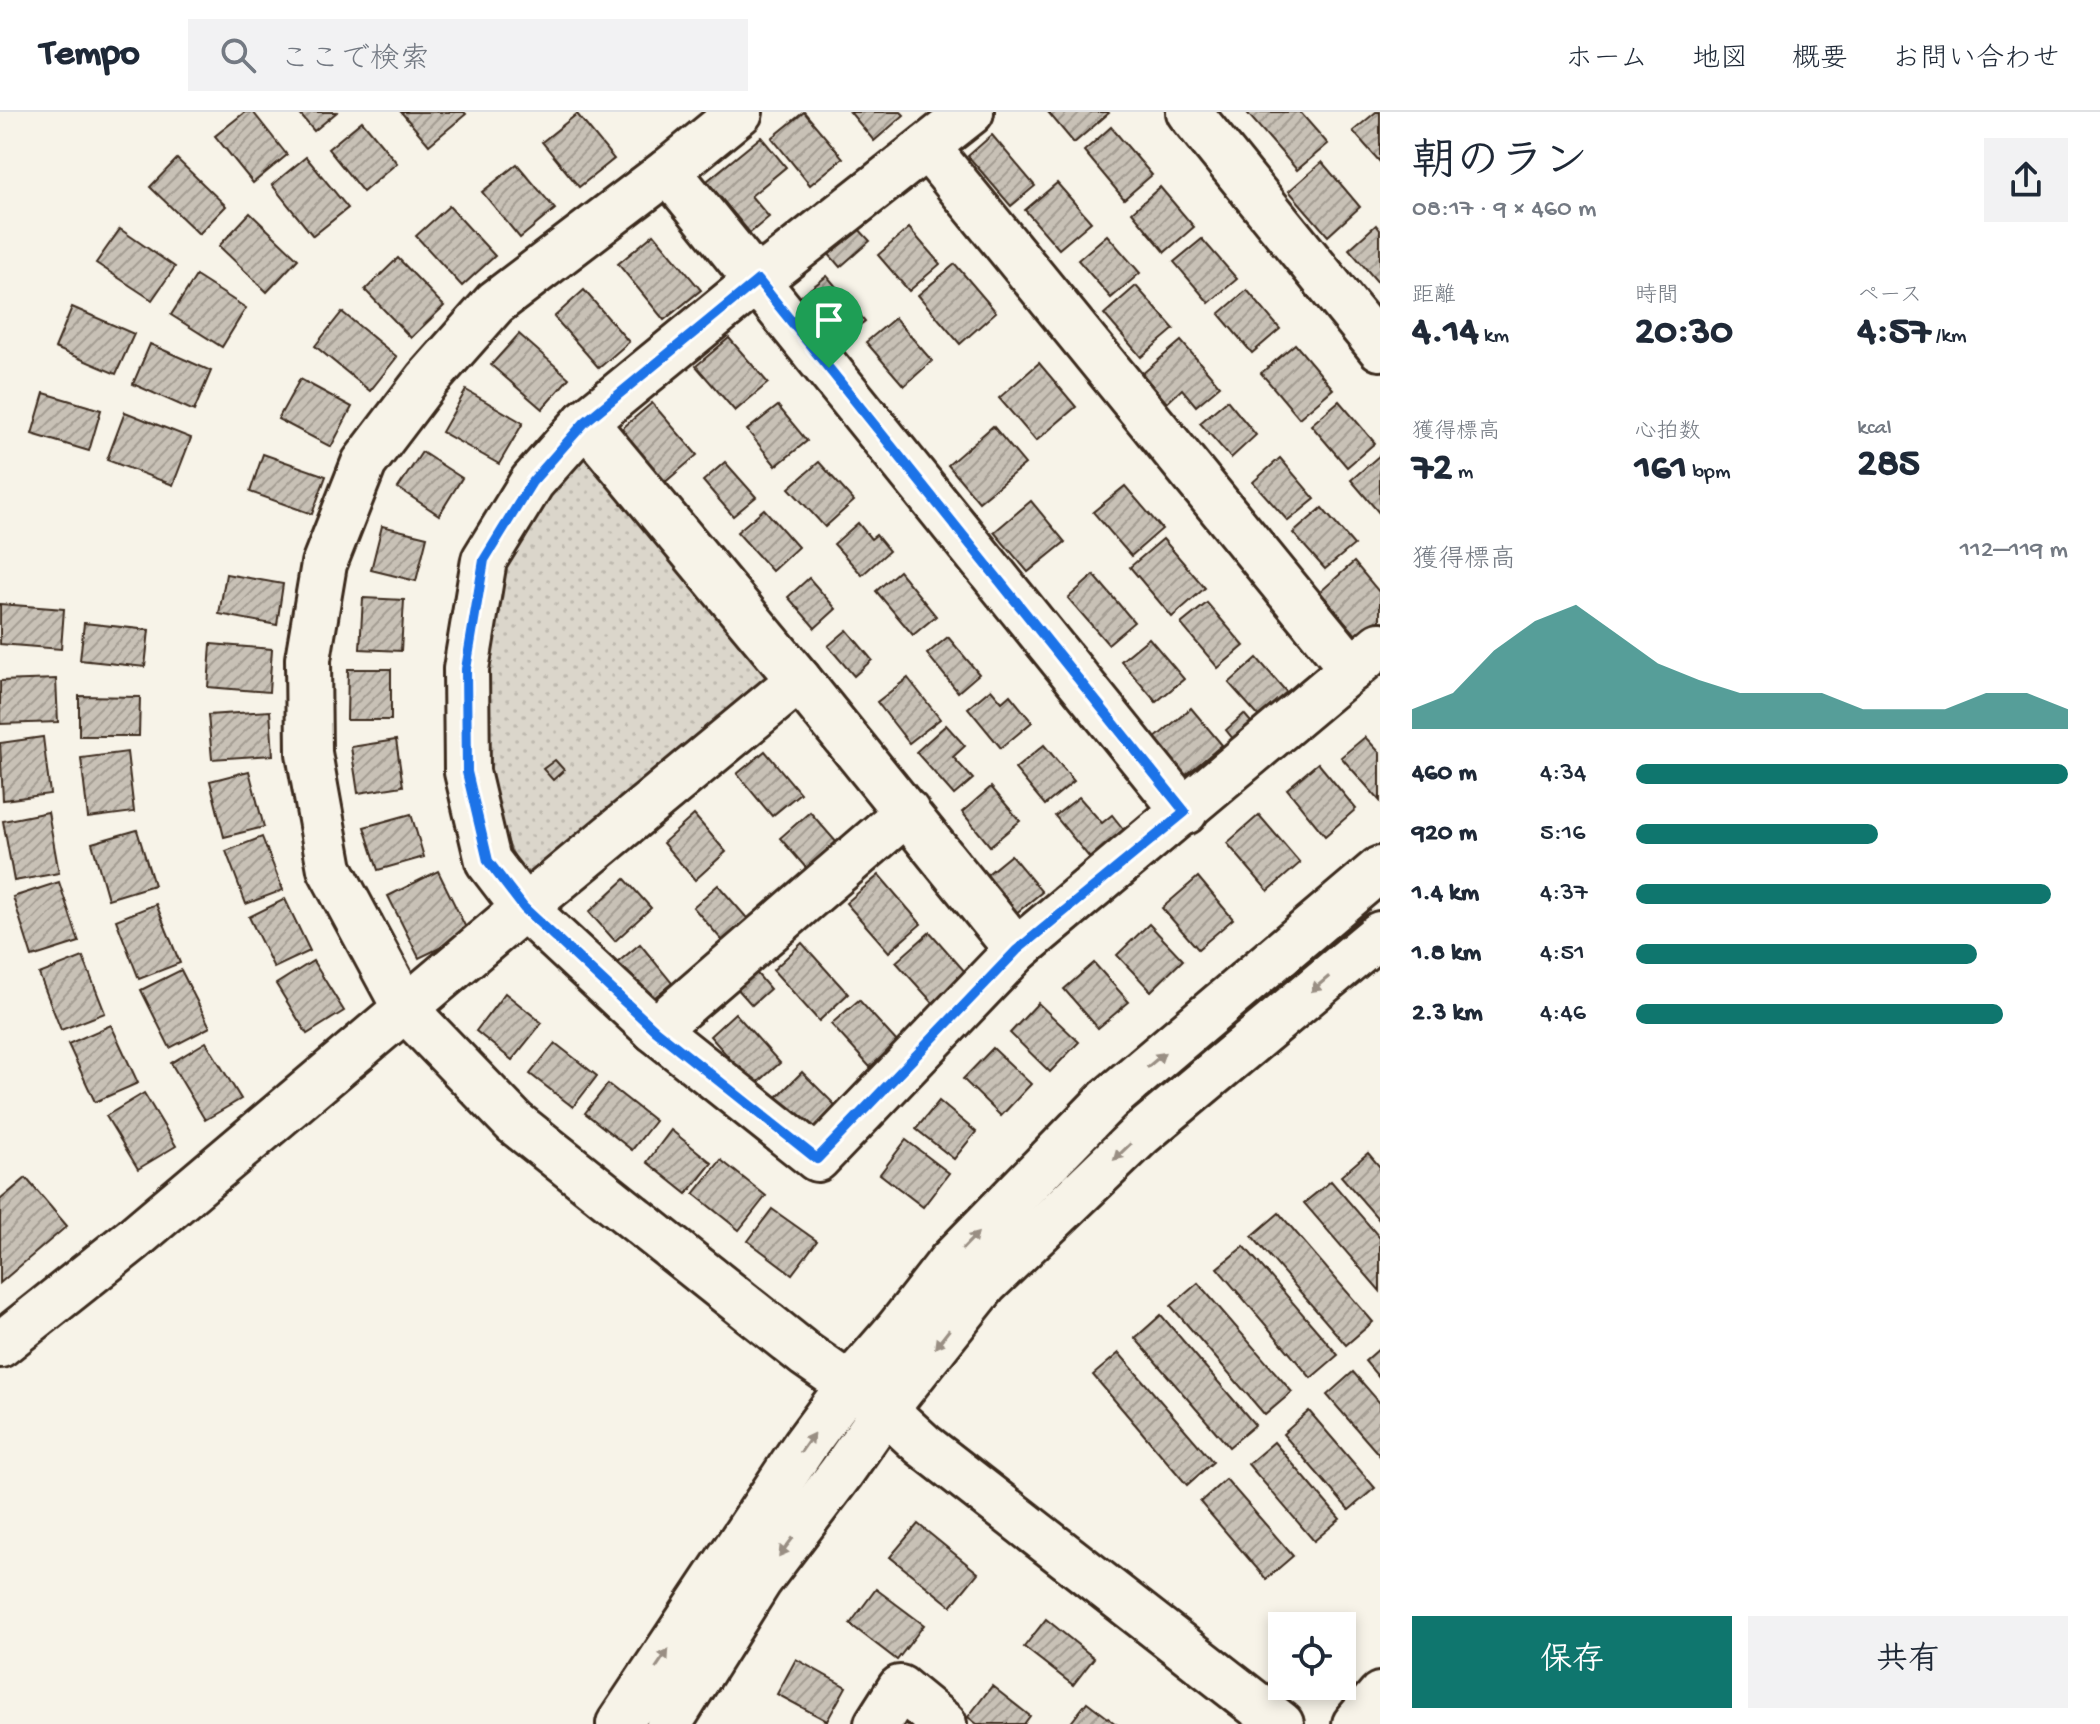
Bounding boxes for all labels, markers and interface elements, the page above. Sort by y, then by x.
search box [188,19,748,91]
text: Tempo [40,33,140,77]
icon: search [216,33,260,77]
text: ここで検索 [280,44,430,79]
text: ホーム [1565,44,1648,77]
text: 地図 [1692,44,1748,77]
text: 概要 [1792,44,1848,77]
text: お問い合わせ [1892,44,2060,77]
button: share [1984,138,2068,222]
text: 朝のラン [1412,139,1588,191]
text: 08:17 · 9 × 460 m [1412,195,1596,226]
text: 距離 [1412,284,1456,310]
text: 時間 [1635,284,1679,310]
text: ペース [1857,284,1922,310]
pin [795,286,863,368]
icon: arrive [807,298,851,342]
text: 4.14 [1412,310,1479,357]
text: 20:30 [1635,310,1733,357]
text: 4:57 [1857,310,1931,357]
text: km [1479,324,1509,350]
text: /km [1931,324,1967,350]
text: kcal [1857,416,1892,442]
text: 獲得標高 [1412,420,1500,446]
text: 心拍数 [1635,420,1701,446]
text: 285 [1857,442,1920,489]
text: 72 [1412,446,1452,493]
text: 161 [1635,446,1687,493]
text: m [1452,460,1473,486]
text: bpm [1687,460,1731,486]
text: 112–119 m [1960,536,2068,567]
text: 獲得標高 [1412,546,1516,577]
text: 460 m [1412,759,1477,790]
text: 4:34 [1540,759,1586,790]
text: 920 m [1412,819,1477,850]
text: 5:16 [1540,819,1586,850]
text: 1.4 km [1412,879,1479,910]
text: 4:37 [1540,879,1587,910]
text: 1.8 km [1412,939,1481,970]
text: 4:51 [1540,939,1585,970]
one-way arrow [1310,975,1330,992]
text: 2.3 km [1412,999,1483,1030]
text: 4:46 [1540,999,1586,1030]
one-way arrow [1146,1052,1166,1069]
one-way arrow [1113,1142,1132,1161]
one-way arrow [961,1232,979,1251]
one-way arrow [934,1329,951,1349]
one-way arrow [799,1433,814,1454]
one-way arrow [778,1536,794,1557]
map controls [1268,1612,1356,1700]
button: locate [1268,1612,1356,1700]
button: 保存 [1412,1616,1732,1708]
button: 共有 [1748,1616,2068,1708]
one-way arrow [654,1648,669,1670]

